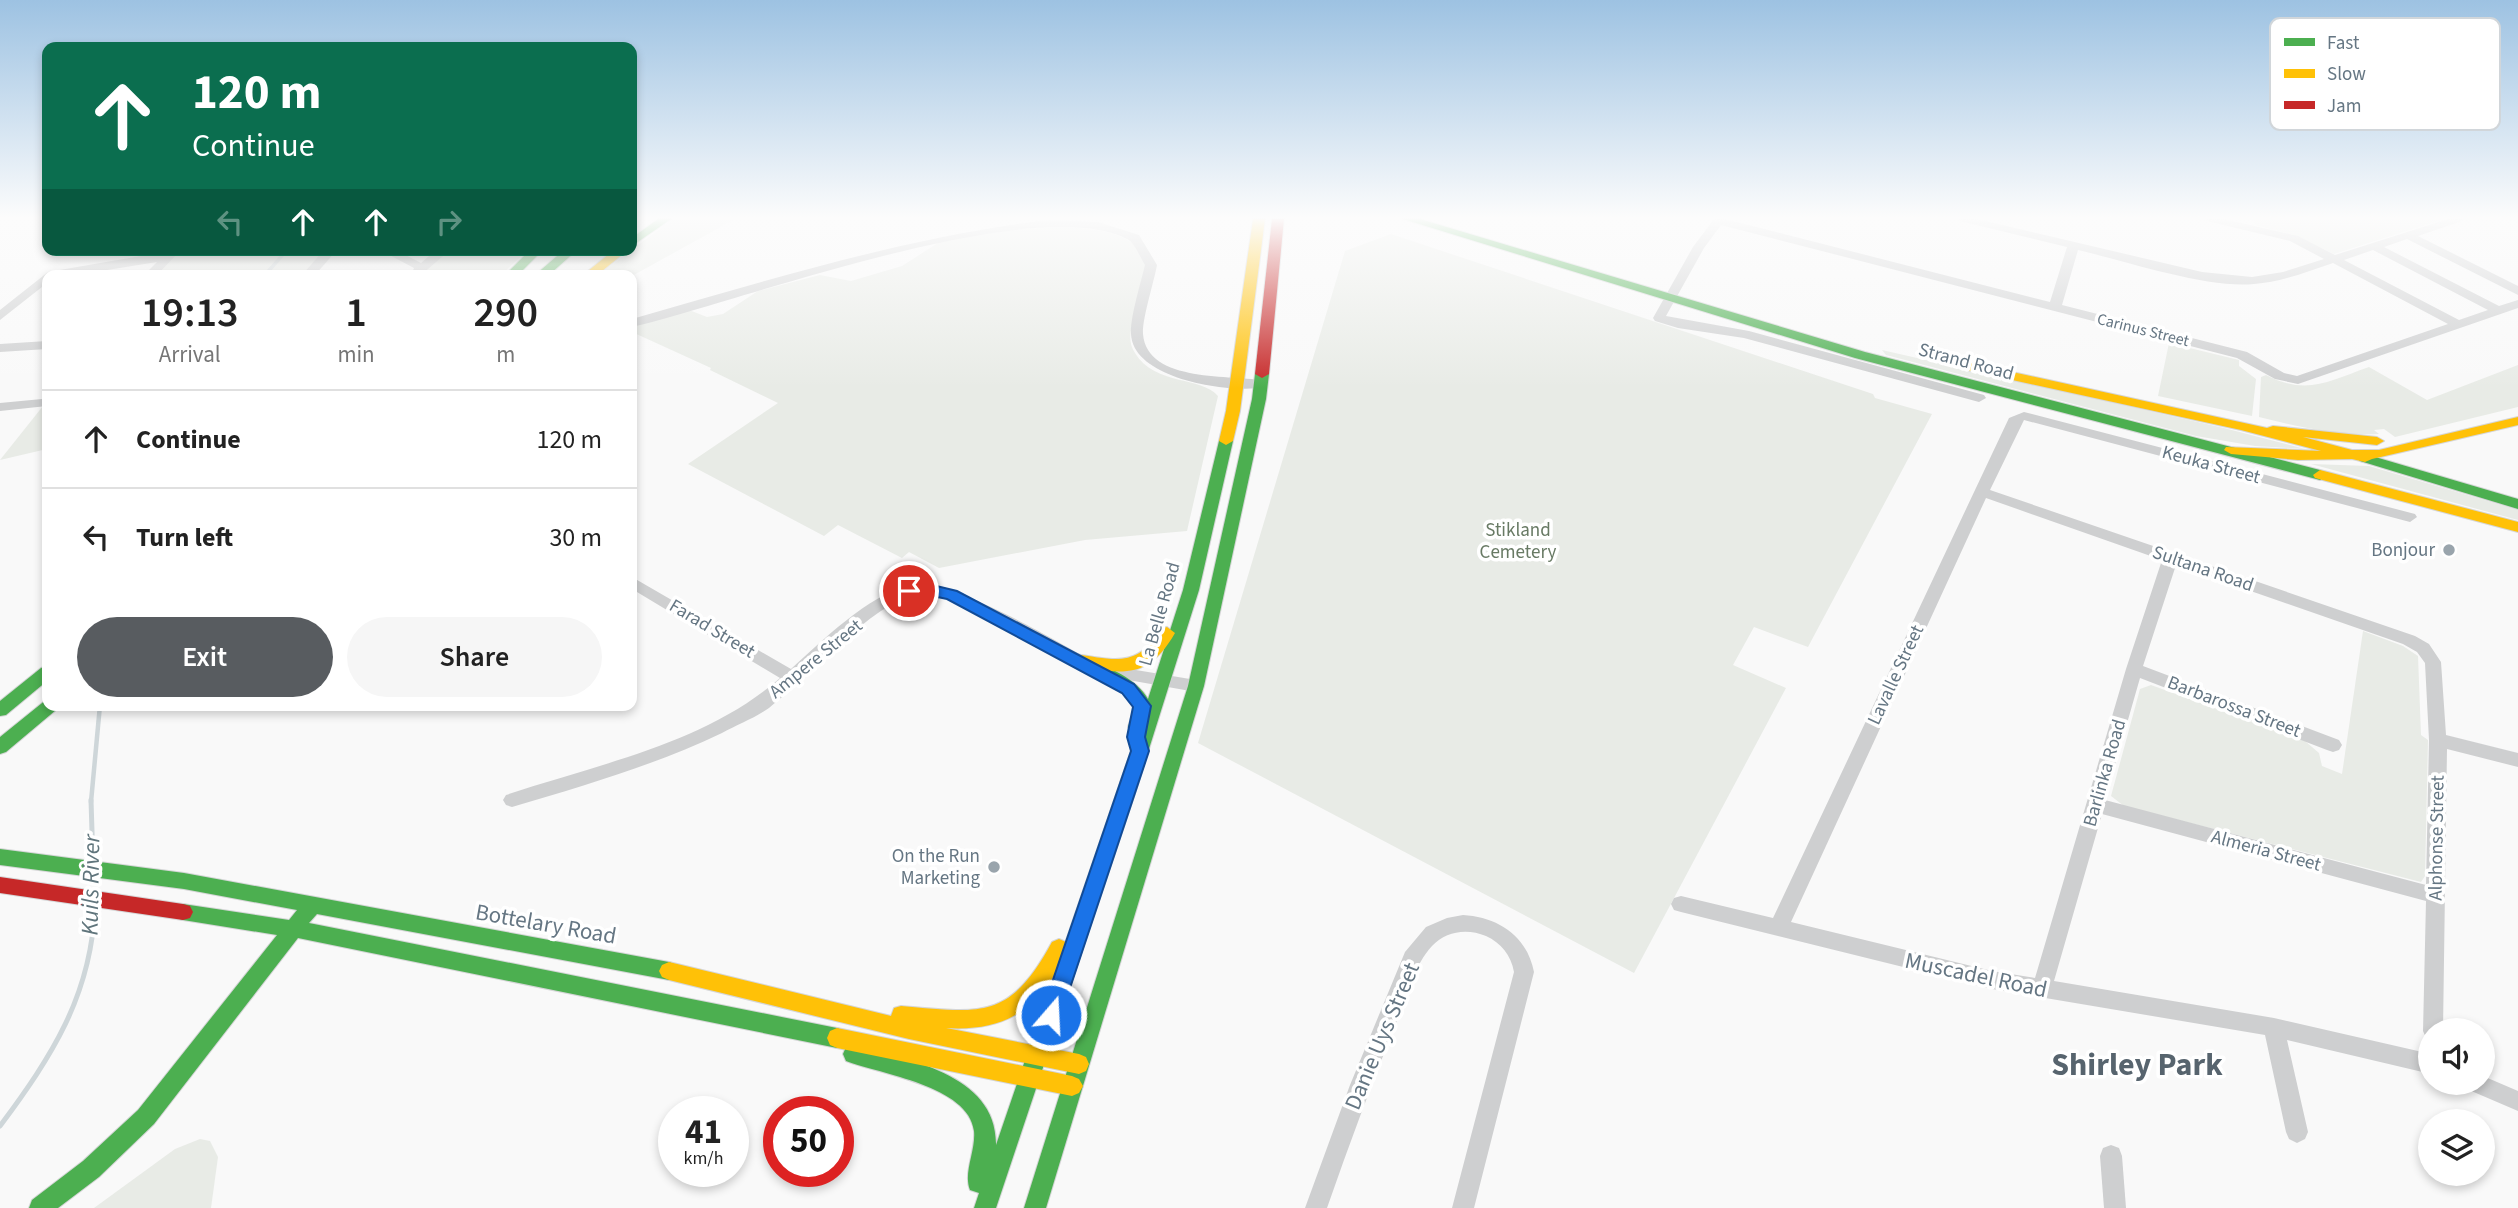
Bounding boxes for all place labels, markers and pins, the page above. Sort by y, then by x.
place label: Bonjour [2371,537,2435,564]
marker: Bonjour [2441,542,2457,558]
pin [879,561,939,621]
place label: On the Run Marketing [892,843,980,892]
marker: On the Run Marketing [986,859,1002,875]

